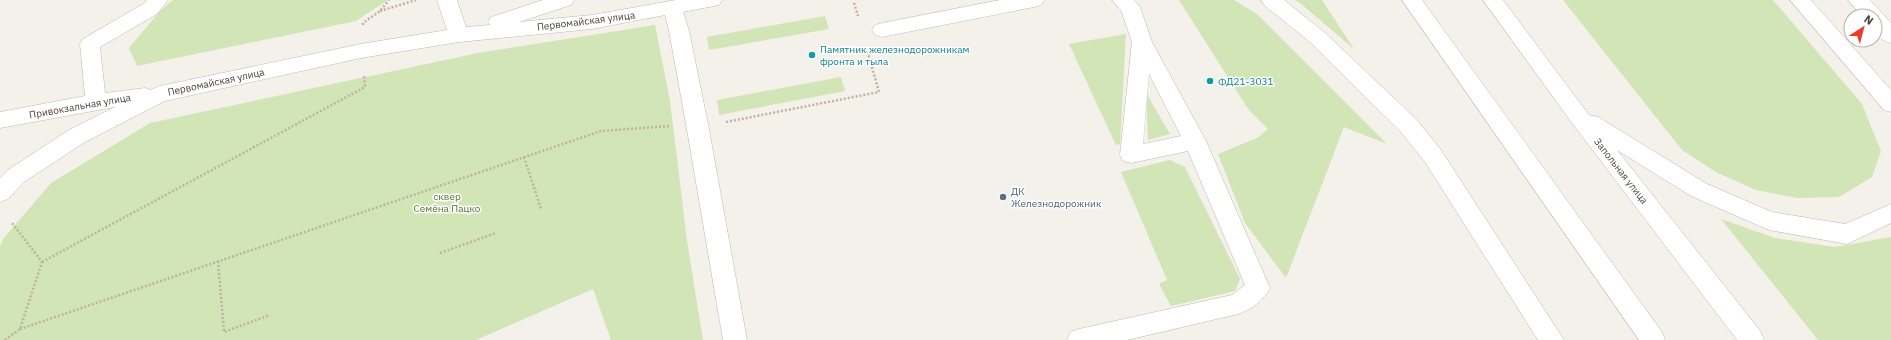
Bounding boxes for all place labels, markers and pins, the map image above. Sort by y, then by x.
place label: Памятник железнодорожникам фронта и тыла [820,43,970,68]
marker: Памятник железнодорожникам фронта и тыла [807,50,817,60]
place label: ФД21-3031 [1218,75,1274,88]
marker: ФД21-3031 [1205,76,1215,86]
place label: ДК Железнодорожник [1011,185,1102,210]
marker: ДК Железнодорожник [998,192,1008,202]

